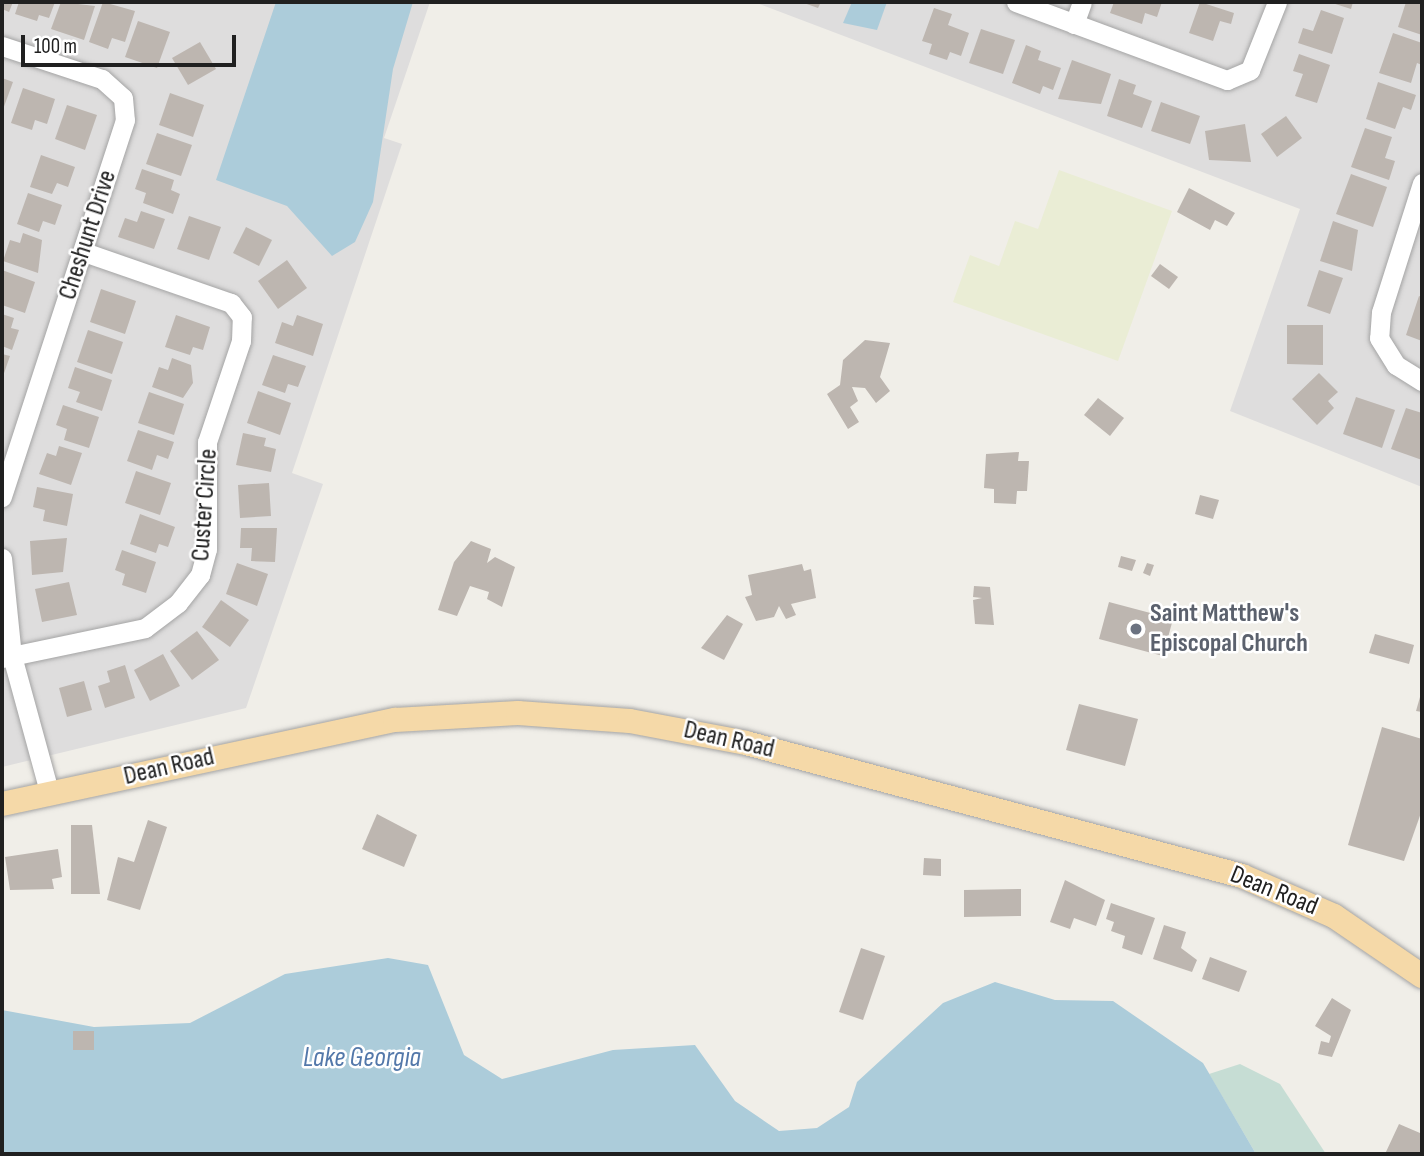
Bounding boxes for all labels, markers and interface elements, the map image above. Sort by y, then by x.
scale bar [24,21,240,65]
text: 100 m [34,34,77,59]
street label: Cheshunt Drive [52,166,124,304]
street label: Custer Circle [186,448,224,562]
place label: Saint Matthew's Episcopal Church [1150,598,1308,660]
marker: Saint Matthew's Episcopal Church [1128,621,1144,637]
street label: Dean Road [681,714,777,766]
street label: Dean Road [121,741,217,793]
street label: Dean Road [1226,859,1322,923]
water label: Lake Georgia [303,1041,421,1075]

